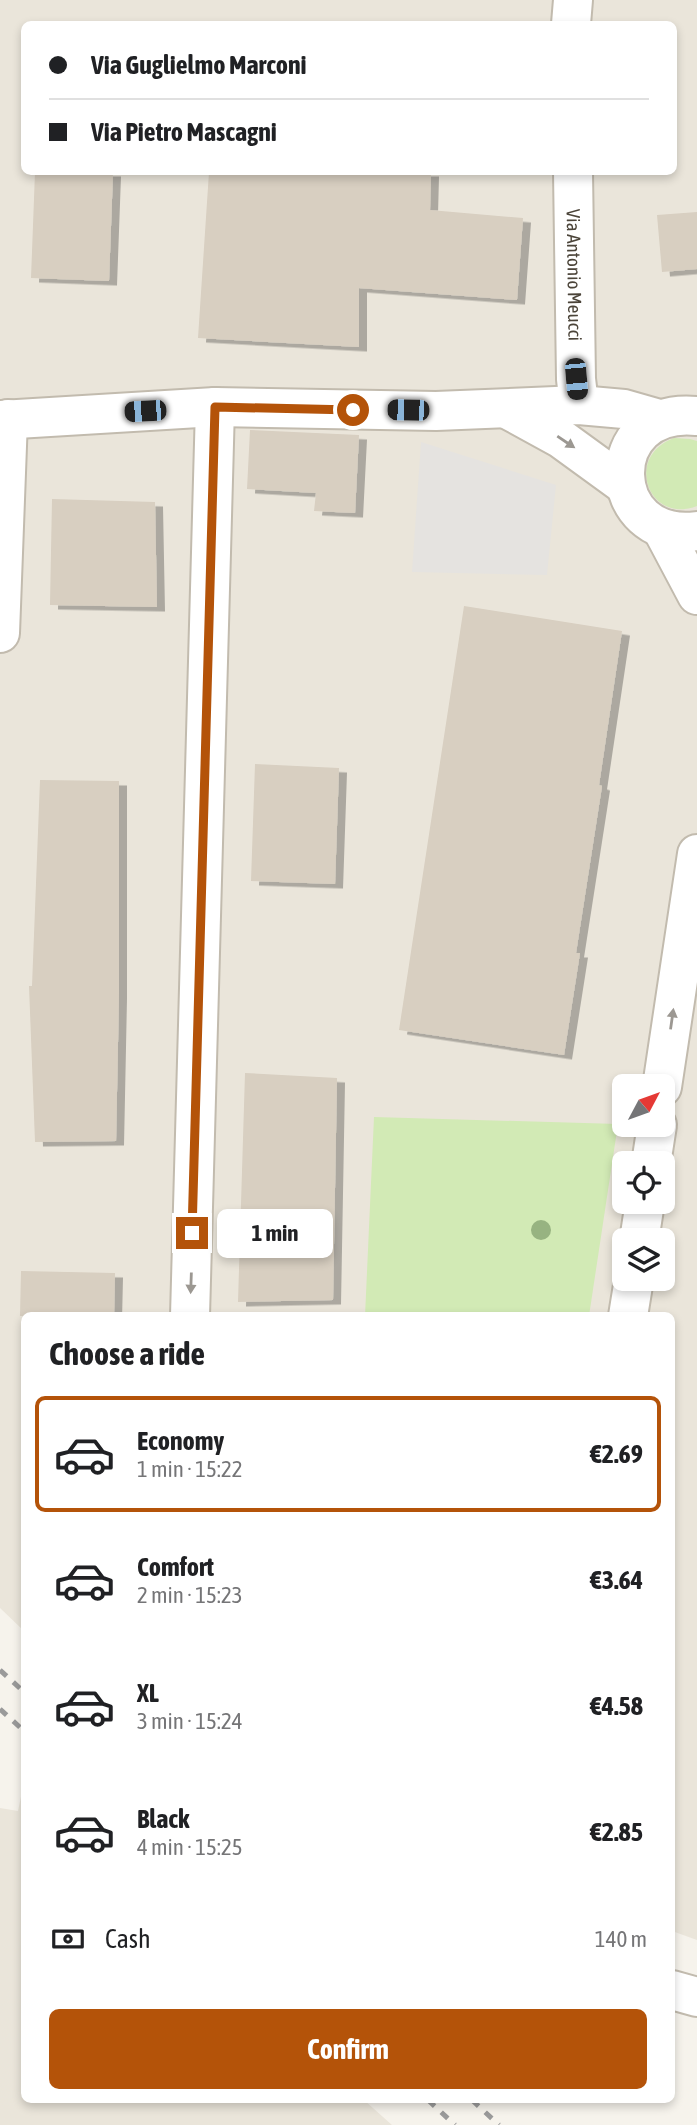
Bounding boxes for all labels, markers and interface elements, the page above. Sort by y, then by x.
text: Via Guglielmo Marconi [91,50,307,80]
text: Via Pietro Mascagni [91,117,277,147]
street label: Via Antonio Meucci [563,209,586,341]
car [564,357,589,401]
route start [337,394,369,426]
car [124,399,167,423]
car [387,399,430,421]
one-way arrow [557,435,575,449]
one-way arrow [667,1008,678,1030]
north arrow [612,1074,676,1138]
map controls [612,1074,675,1291]
button: locate [612,1151,675,1214]
callout: 1 min [216,1208,332,1258]
route end [176,1217,208,1249]
text: 1 min [252,1220,298,1246]
button: layers [612,1228,675,1291]
one-way arrow [185,1273,196,1295]
text: Choose a ride [49,1335,205,1372]
icon: car [53,1423,116,1486]
text: Economy [137,1426,224,1456]
text: €2.69 [590,1439,643,1469]
text: 1 min · 15:22 [137,1456,243,1482]
icon: car [53,1549,116,1612]
text: Comfort [137,1552,214,1582]
text: €3.64 [590,1565,643,1595]
text: 2 min · 15:23 [137,1582,243,1608]
icon: car [53,1675,116,1738]
text: XL [137,1678,159,1708]
text: €4.58 [590,1691,643,1721]
text: 3 min · 15:24 [137,1708,243,1734]
icon: car [53,1801,116,1864]
text: Black [137,1804,189,1834]
text: €2.85 [590,1817,643,1847]
text: 4 min · 15:25 [137,1834,243,1860]
icon: cash [49,1920,87,1958]
text: Cash [105,1924,151,1954]
text: 140 m [595,1926,647,1952]
button: Confirm [49,2009,647,2089]

